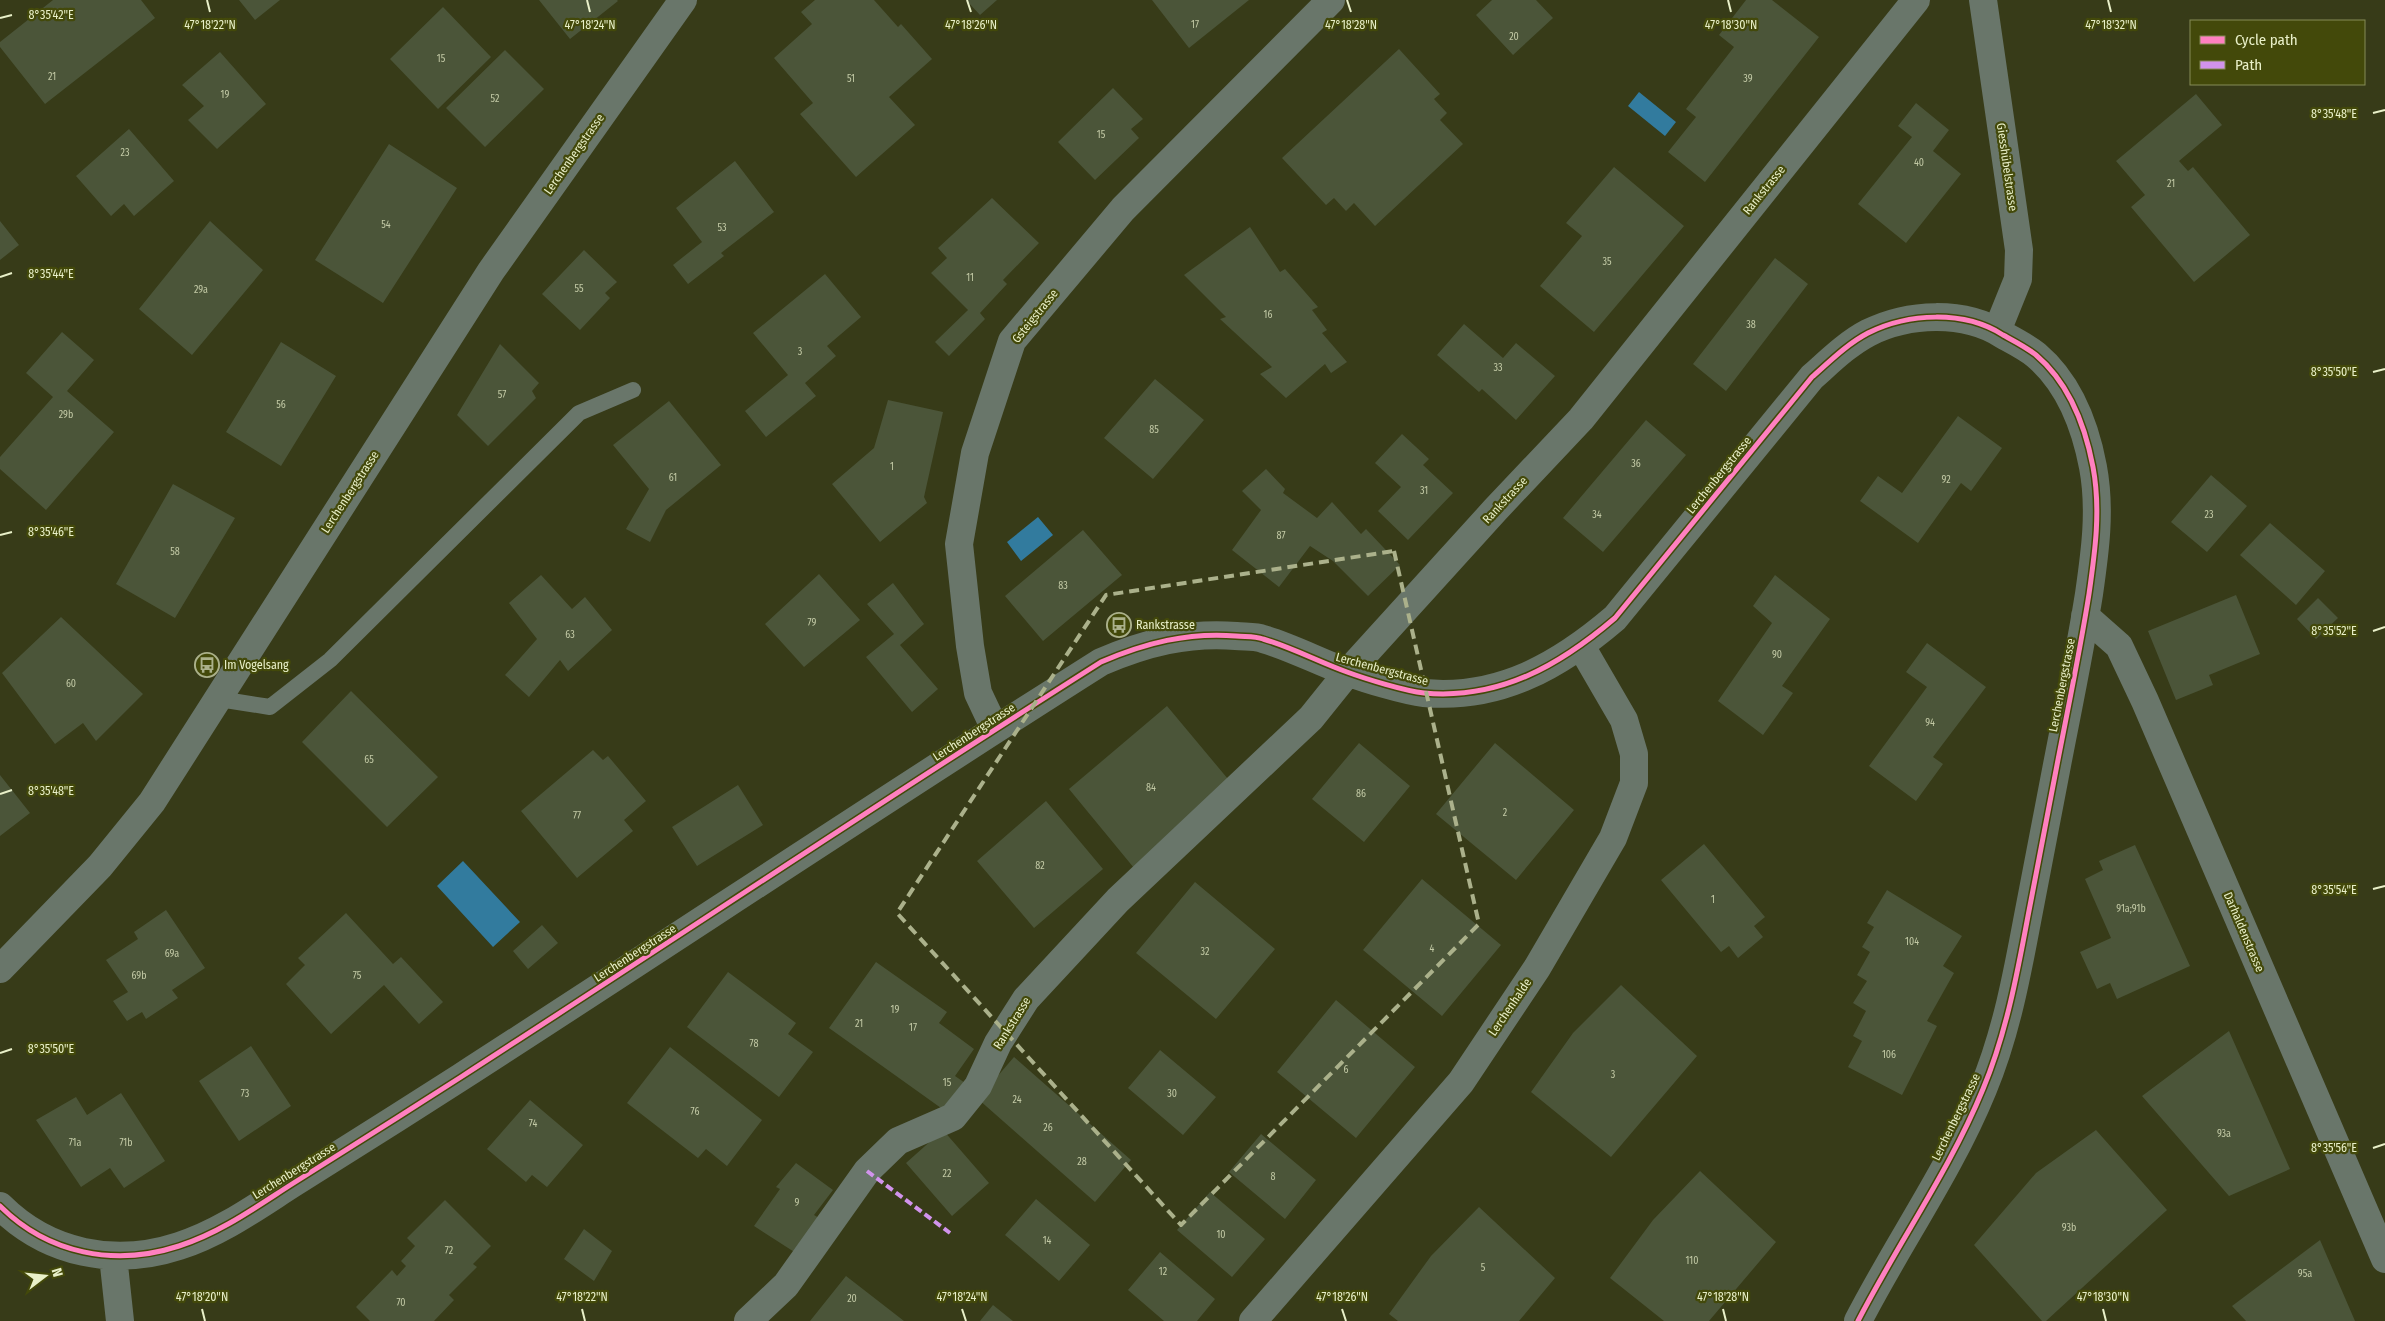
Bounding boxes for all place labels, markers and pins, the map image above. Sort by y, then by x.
bus stop icon: Rankstrasse [1106,612,1132,638]
place label: Rankstrasse [1136,618,1195,632]
bus stop icon: Im Vogelsang [194,652,220,678]
place label: Im Vogelsang [224,658,289,672]

